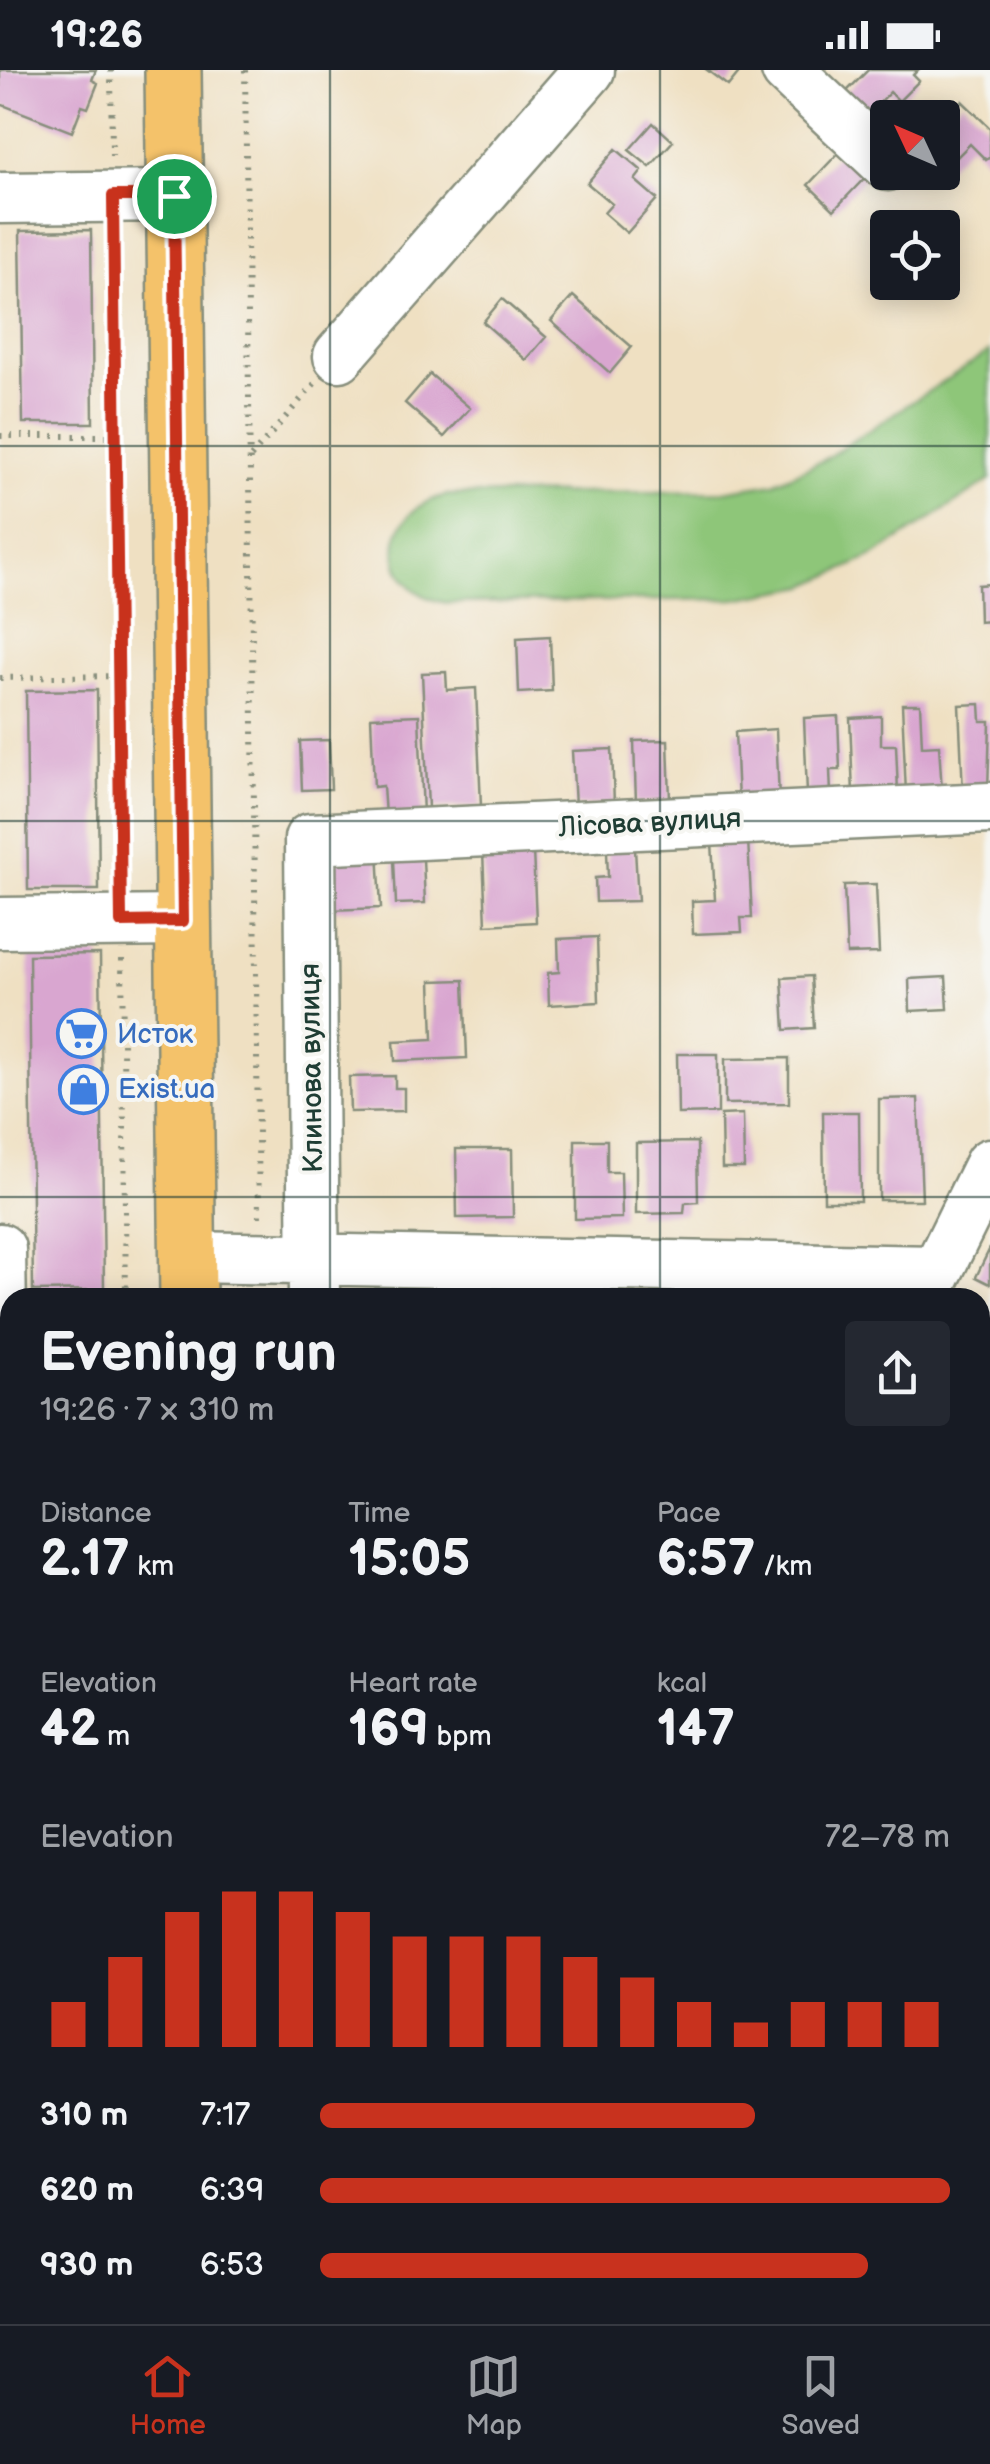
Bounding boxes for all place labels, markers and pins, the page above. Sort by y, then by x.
pin [132,154,217,239]
supermarket icon: Исток [56,1008,108,1060]
place label: Исток [117,1018,194,1051]
shop icon: Exist.ua [57,1063,109,1115]
place label: Exist.ua [118,1073,215,1106]

